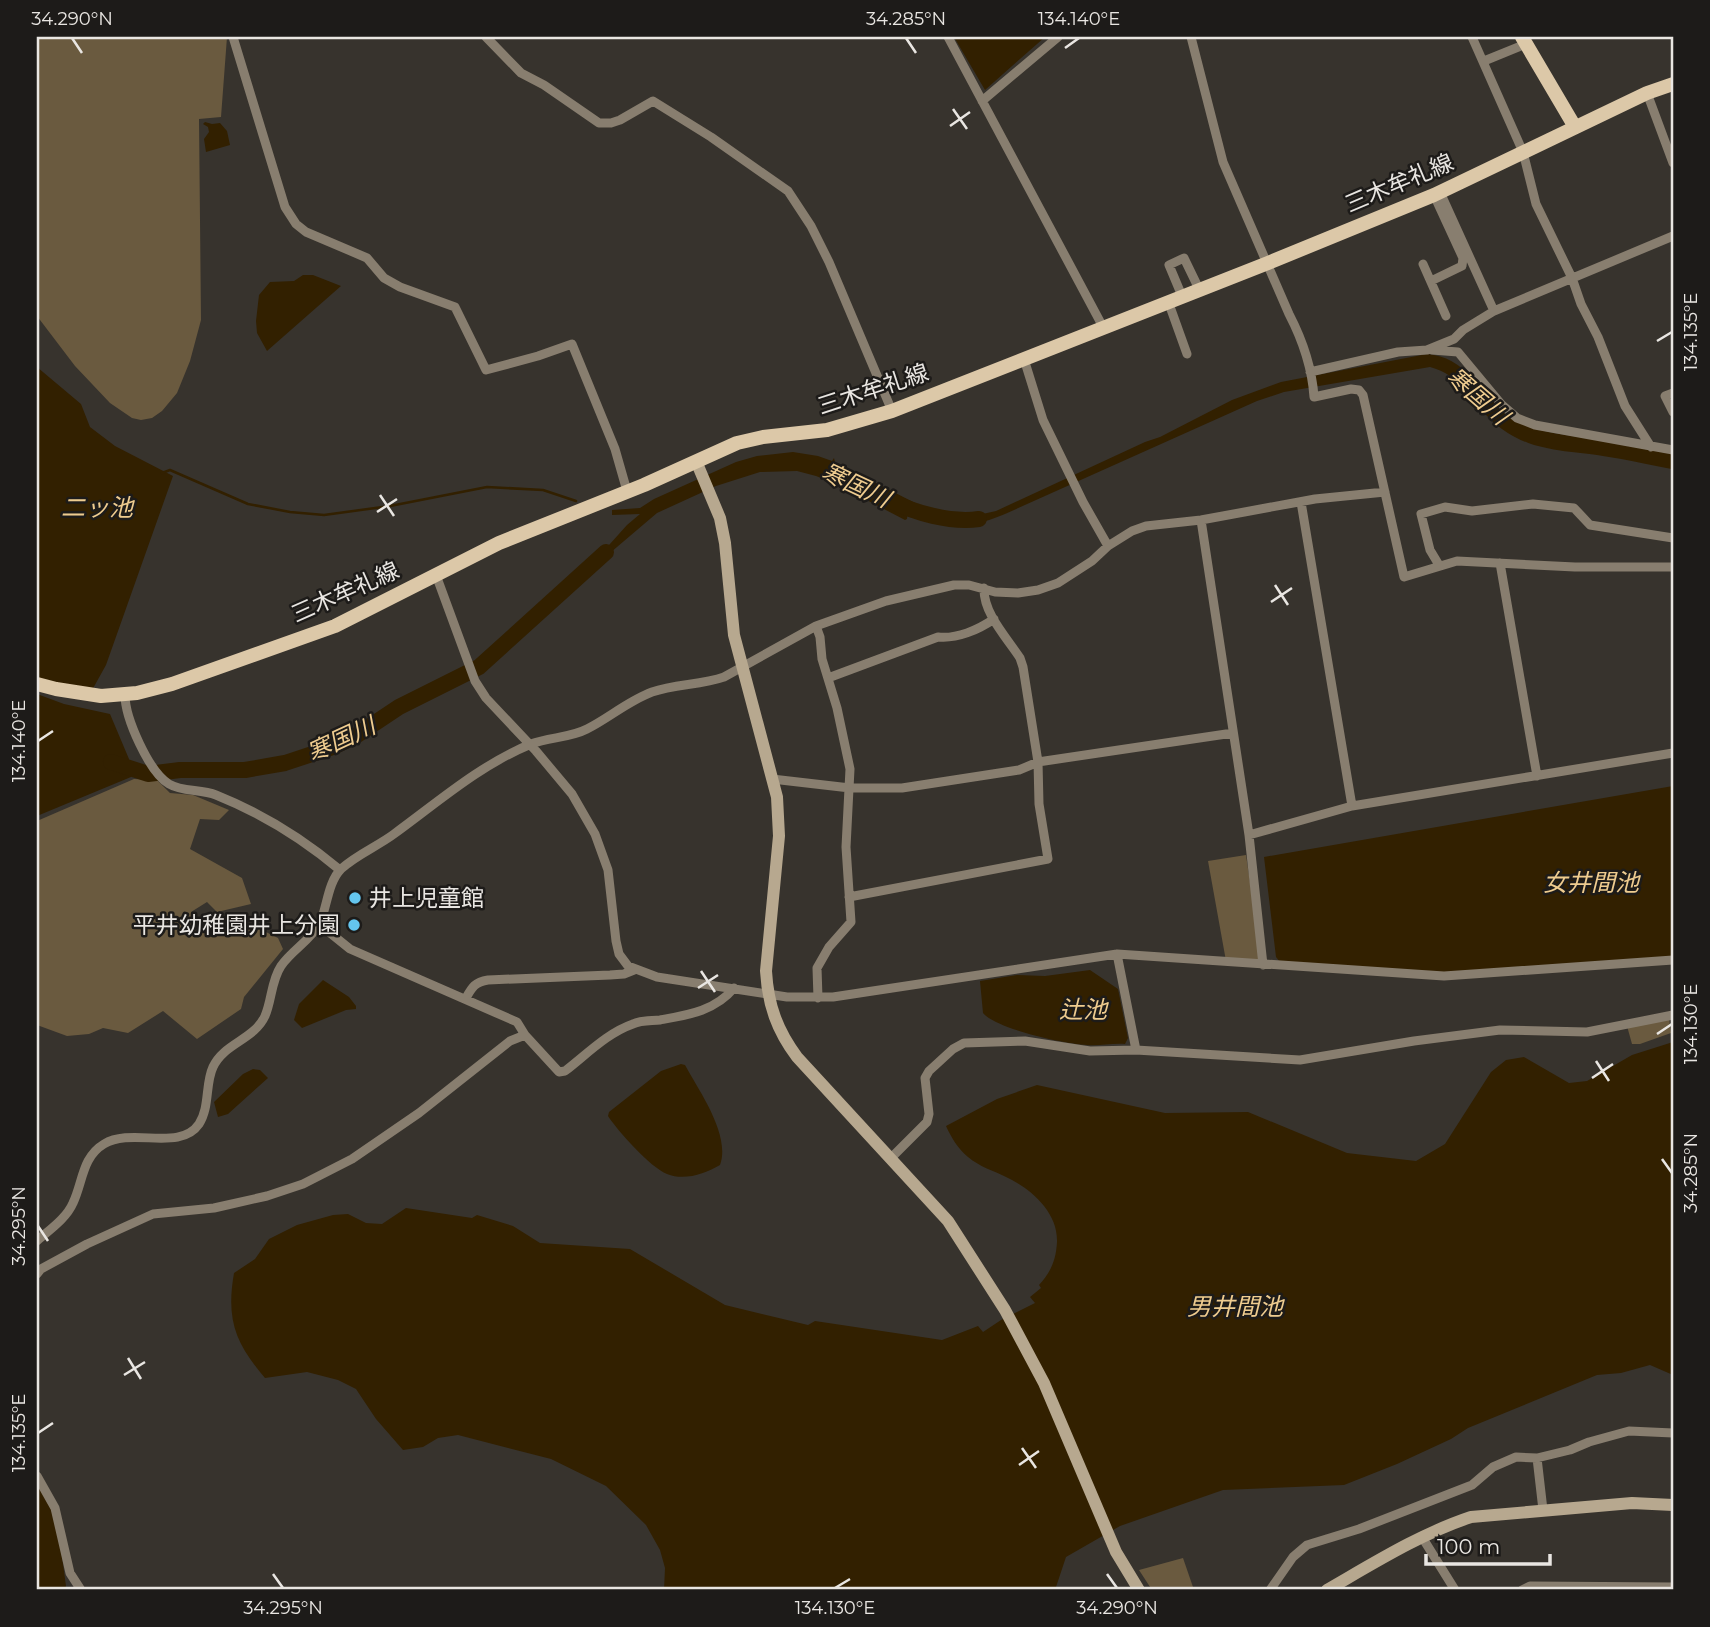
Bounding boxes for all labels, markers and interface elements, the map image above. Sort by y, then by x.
text: 34.290°N [31,8,113,30]
text: 34.285°N [866,8,946,30]
text: 134.140°E [1038,8,1120,30]
street label: 三木牟礼線 [1341,148,1457,218]
text: 134.135°E [1680,293,1702,371]
street label: 三木牟礼線 [814,358,932,420]
water label: 寒国川 [1441,361,1517,433]
water label: 寒国川 [817,457,897,515]
water label: 二ッ池 [61,493,135,522]
street label: 三木牟礼線 [287,556,403,628]
text: 134.140°E [8,700,30,782]
water label: 寒国川 [302,709,382,767]
water label: 女井間池 [1543,868,1641,897]
place label: 井上児童館 [369,884,484,912]
marker: 井上児童館 [347,890,363,906]
place label: 平井幼稚園井上分園 [133,911,340,939]
marker: 平井幼稚園井上分園 [346,917,362,933]
text: 134.130°E [1680,984,1702,1064]
water label: 辻池 [1059,995,1109,1024]
text: 34.285°N [1680,1133,1702,1213]
text: 34.295°N [8,1186,30,1266]
water label: 男井間池 [1187,1292,1285,1321]
text: 134.135°E [8,1394,30,1472]
scale bar [1426,1522,1551,1566]
text: 100 m [1437,1534,1500,1559]
text: 34.295°N [243,1597,323,1619]
text: 134.130°E [795,1597,875,1619]
text: 34.290°N [1076,1597,1158,1619]

